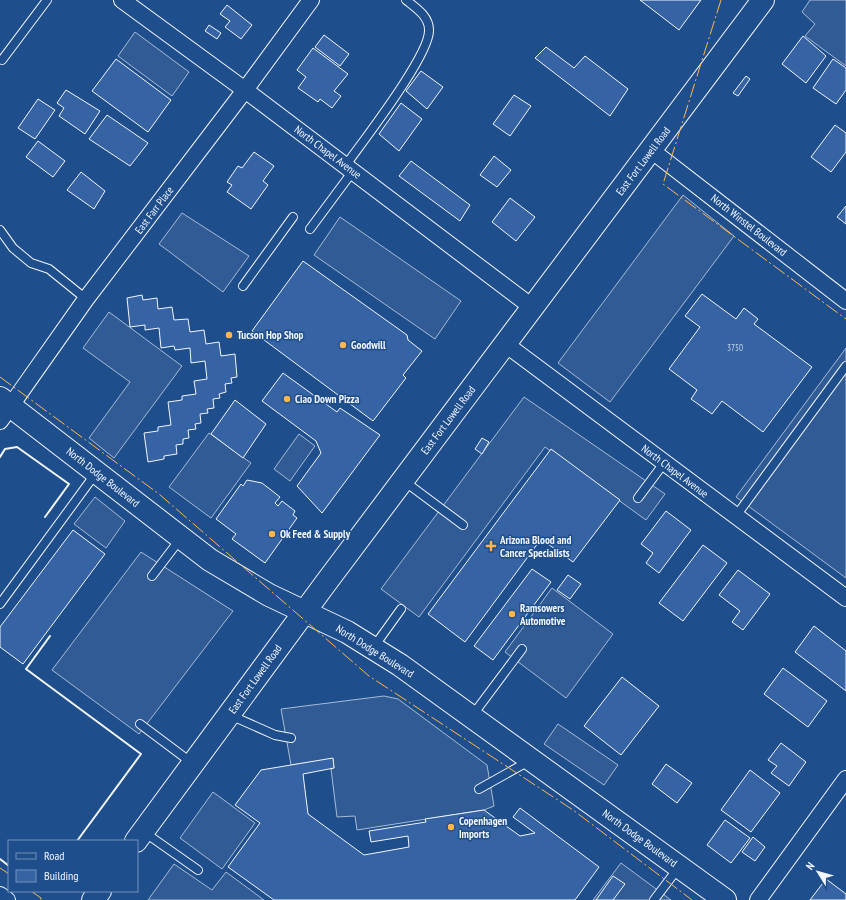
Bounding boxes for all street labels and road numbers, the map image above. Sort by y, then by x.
street label: North Chapel Avenue [292,122,365,182]
street label: East Fort Lowell Road [613,124,673,198]
street label: East Farr Place [132,183,177,236]
street label: North Winstel Boulevard [708,191,790,259]
street label: East Fort Lowell Road [418,383,478,457]
street label: North Chapel Avenue [639,441,712,501]
street label: North Dodge Boulevard [64,444,143,510]
street label: North Dodge Boulevard [333,621,417,681]
street label: East Fort Lowell Road [225,642,285,716]
street label: North Dodge Boulevard [600,806,680,870]

